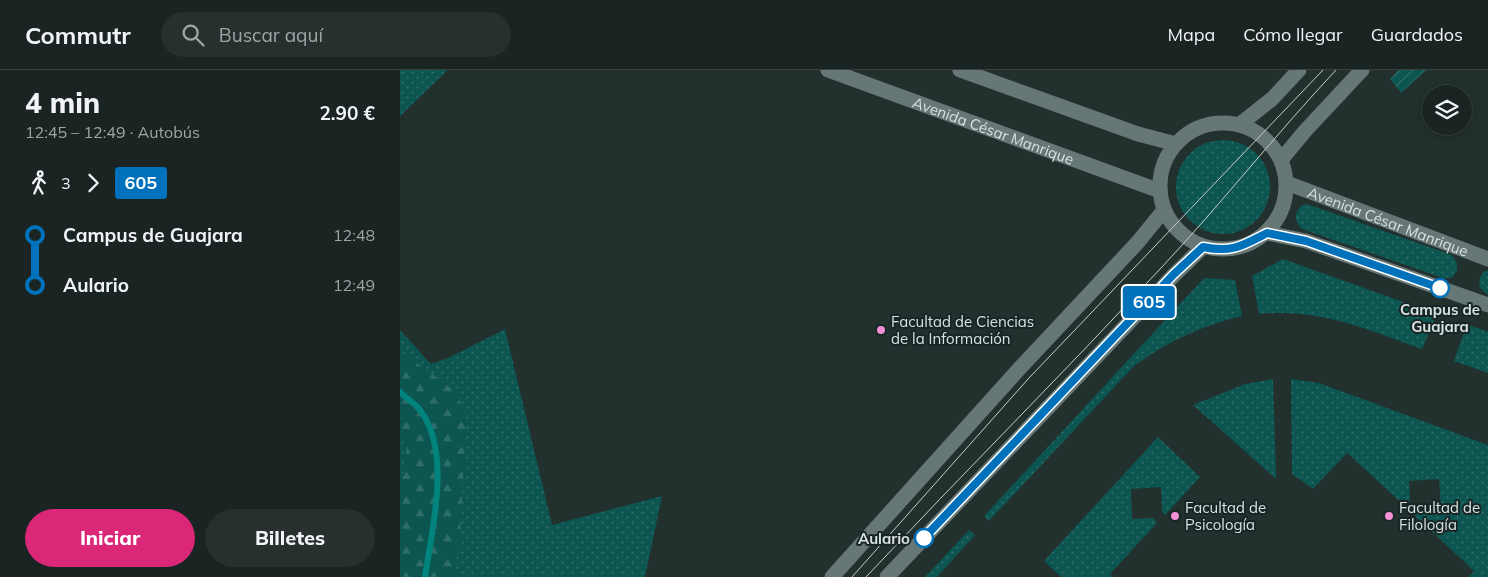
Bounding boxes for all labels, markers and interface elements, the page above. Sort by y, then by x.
search box [161,12,511,57]
text: Commutr [25,20,131,50]
icon: search [179,21,207,49]
text: Buscar aquí [219,23,323,47]
text: Mapa [1167,23,1215,46]
text: Cómo llegar [1243,23,1343,46]
text: Guardados [1371,23,1463,46]
text: 4 min [25,85,100,120]
map controls [1422,85,1472,135]
button: layers [1422,85,1472,135]
street label: Avenida César Manrique [910,92,1077,168]
text: 2.90 € [319,101,375,125]
text: 12:45 – 12:49 · Autobús [25,122,200,142]
icon: walk [25,169,53,197]
icon: forward [79,169,107,197]
text: 605 [125,171,157,194]
text: 3 [61,173,71,193]
street label: Avenida César Manrique [1305,182,1471,260]
text: Campus de Guajara [63,223,243,247]
text: 12:48 [333,225,375,245]
text: Aulario [63,273,129,297]
text: 12:49 [333,275,375,295]
marker: Campus de Guajara [1430,278,1450,298]
line badge: 605 [1120,286,1178,318]
text: 605 [1133,290,1165,313]
place label: Campus de Guajara [1400,300,1480,336]
place label: Facultad de Ciencias de la Información [891,312,1034,348]
marker: Facultad de Ciencias de la Información [875,324,887,336]
place label: Facultad de Psicología [1185,498,1266,534]
place label: Facultad de Filología [1399,498,1480,534]
button: Iniciar [25,509,195,567]
button: Billetes [205,509,375,567]
marker: Facultad de Psicología [1169,510,1181,522]
marker: Facultad de Filología [1383,510,1395,522]
marker: Aulario [914,528,934,548]
place label: Aulario [858,529,910,548]

